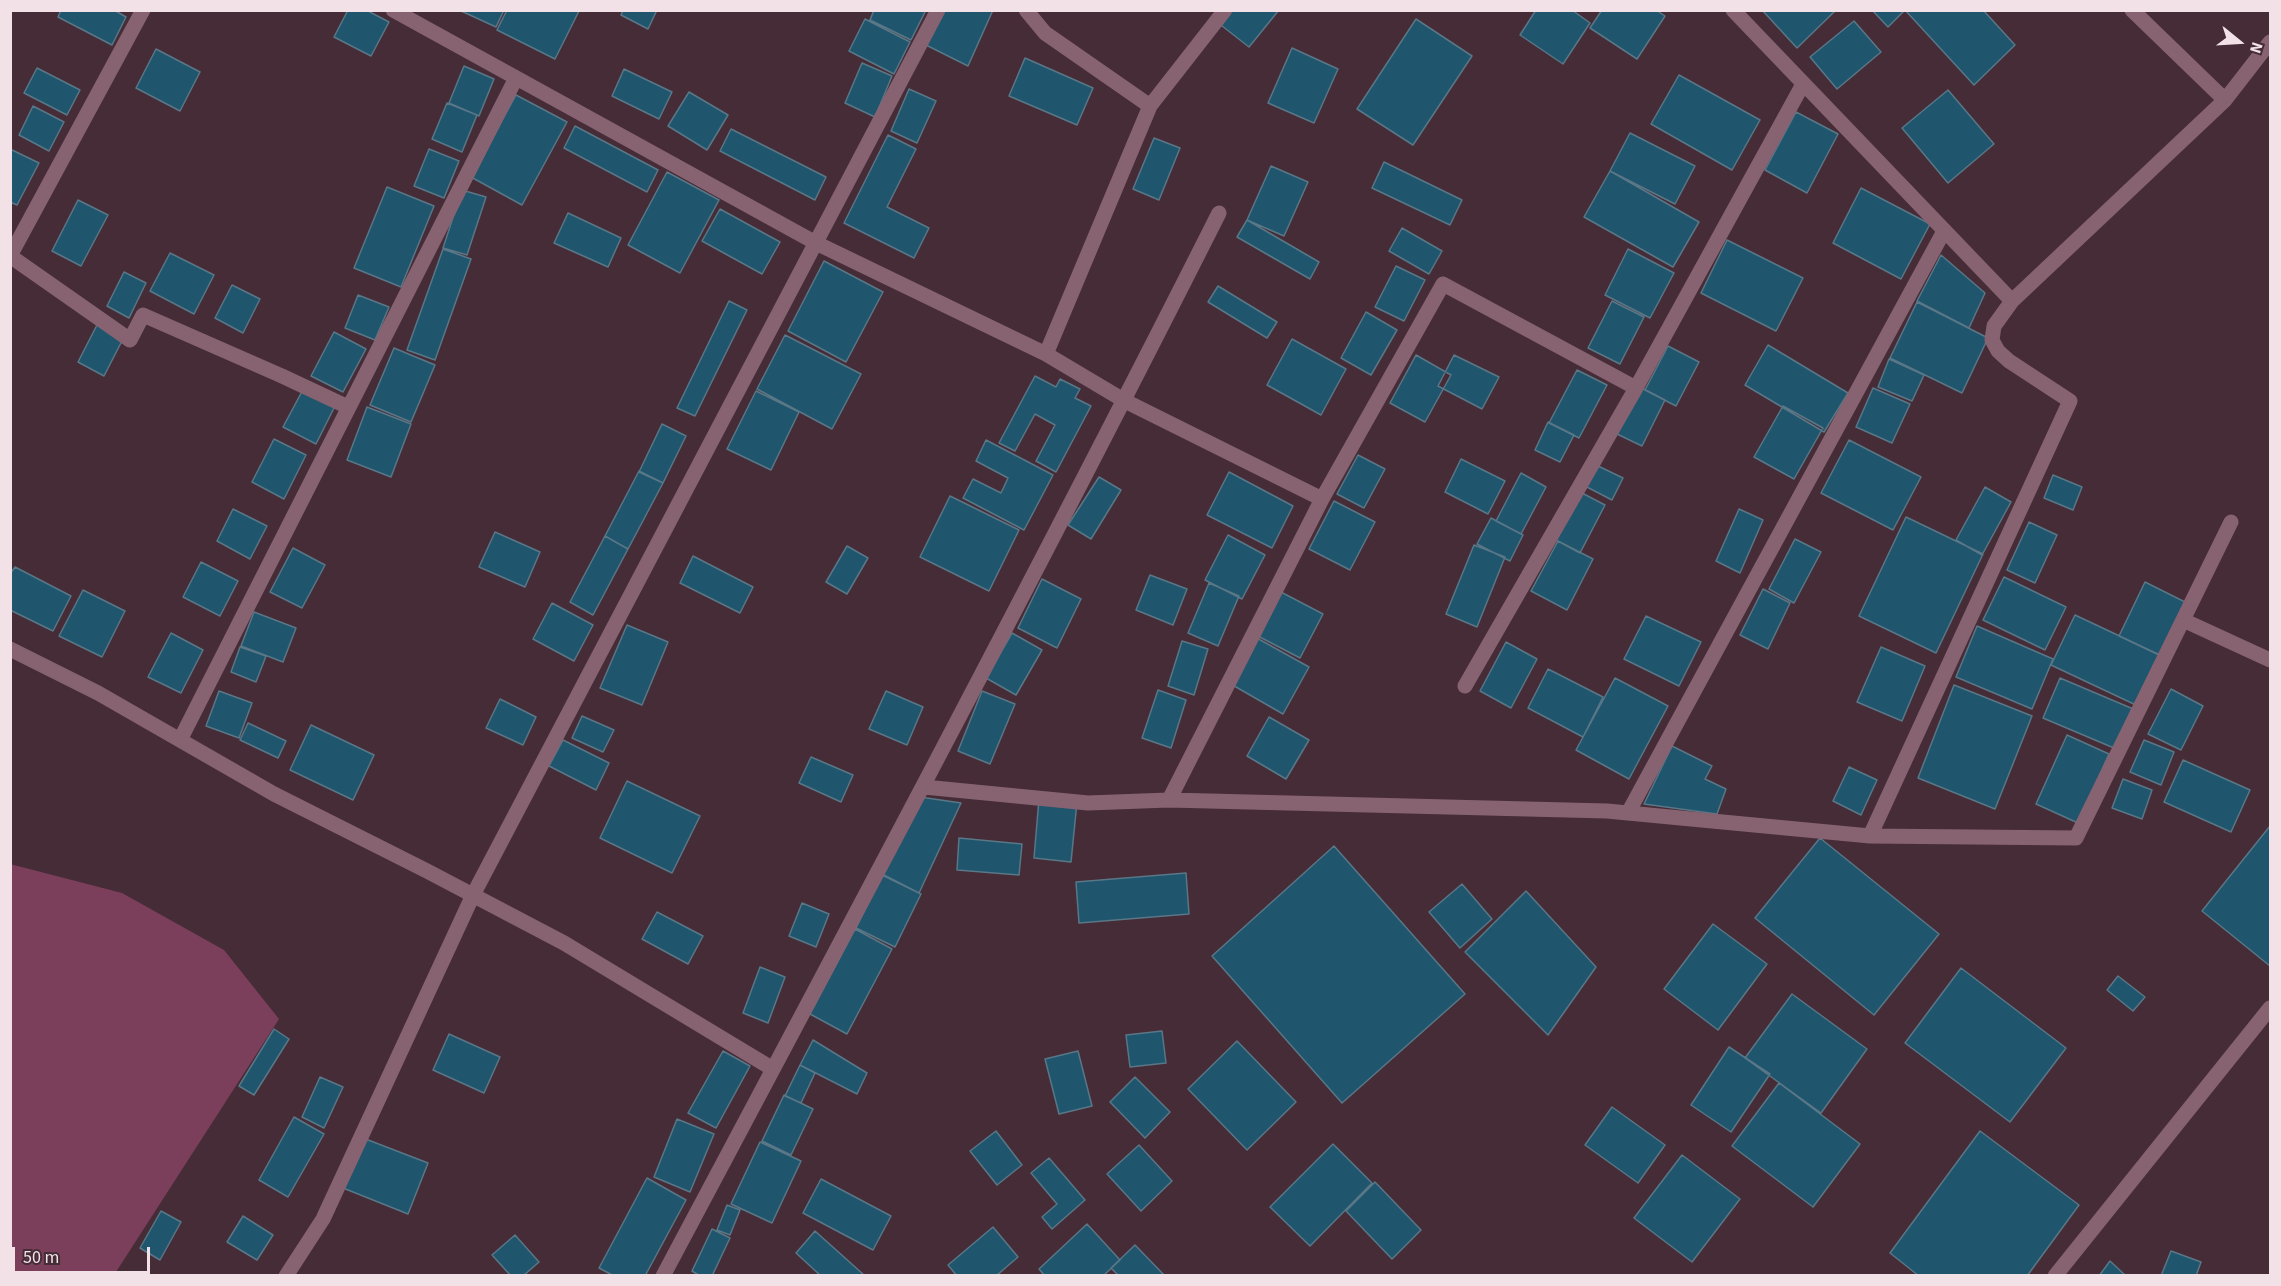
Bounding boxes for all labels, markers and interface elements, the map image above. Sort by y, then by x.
north arrow [2209,12,2269,72]
text: N [2244,39,2268,56]
scale bar [15,1235,153,1273]
text: 50 m [23,1245,59,1270]

